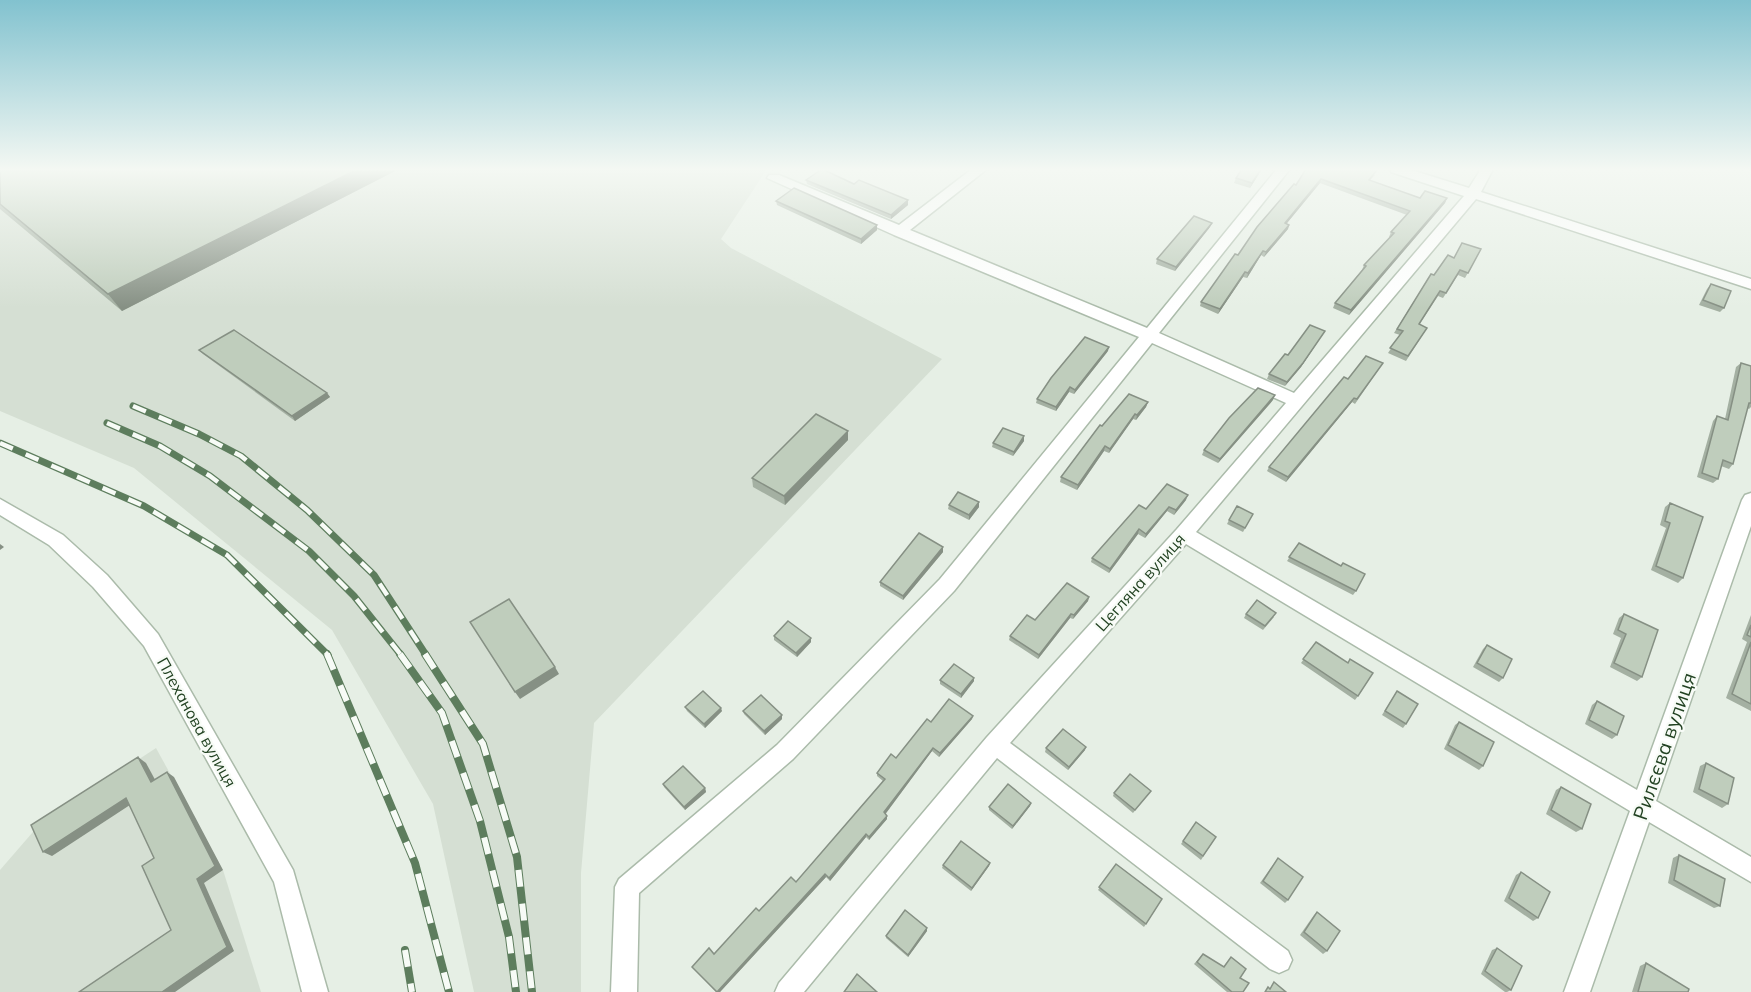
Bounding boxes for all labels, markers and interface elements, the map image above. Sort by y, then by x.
street label: Цегляна вулиця [1091,529,1189,635]
street label: Плеханова вулиця [153,654,241,790]
street label: Рилєєва вулиця [1627,669,1701,823]

